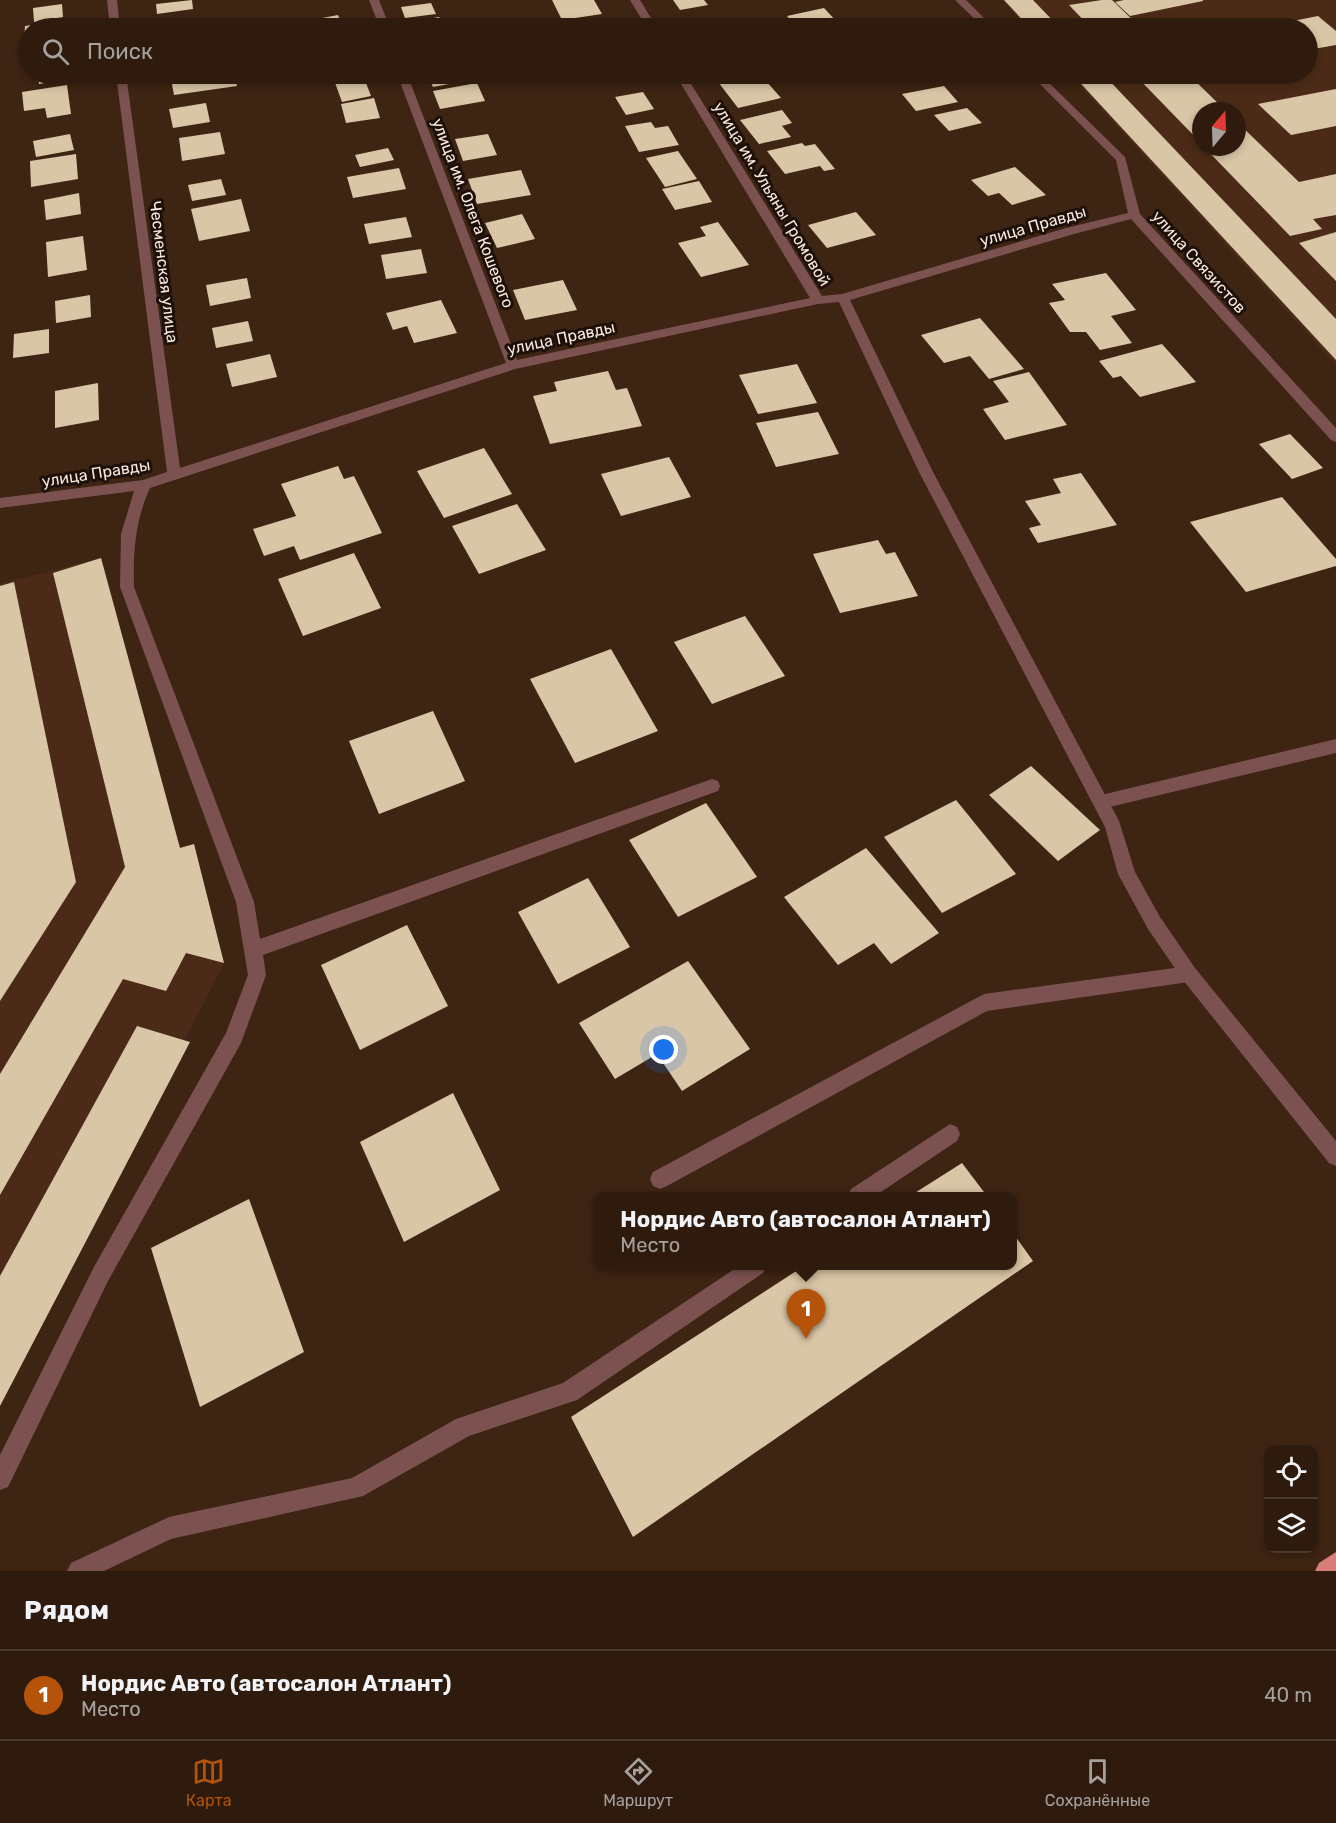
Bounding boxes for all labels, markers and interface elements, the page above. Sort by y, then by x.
search box [18,18,1318,84]
icon: search [39,35,72,68]
text: Поиск [87,38,153,65]
street label: улица им. Ульяны Громовой [709,98,835,290]
north arrow [1192,102,1246,156]
street label: улица им. Олега Кошевого [428,116,518,310]
street label: Чесменская улица [146,200,182,344]
street label: улица Правды [978,202,1088,250]
street label: улица Связистов [1148,207,1250,317]
street label: улица Правды [505,317,617,359]
street label: улица Правды [40,455,152,491]
your location [649,1035,678,1064]
popup [594,1192,1017,1270]
text: Нордис Авто (автосалон Атлант) [620,1206,991,1233]
text: Место [620,1233,680,1257]
pin: 1 [786,1290,826,1339]
map controls [1264,1445,1318,1553]
button: locate [1264,1445,1318,1499]
button: layers [1264,1499,1318,1553]
text: Рядом [24,1595,109,1626]
text: Нордис Авто (автосалон Атлант) [81,1670,451,1697]
text: 1 [39,1683,48,1707]
text: 40 m [1264,1683,1312,1707]
text: Место [81,1697,141,1721]
tab: Карта [186,1755,232,1810]
tab: Маршрут [603,1755,673,1810]
tab: Сохранённые [1045,1755,1150,1810]

